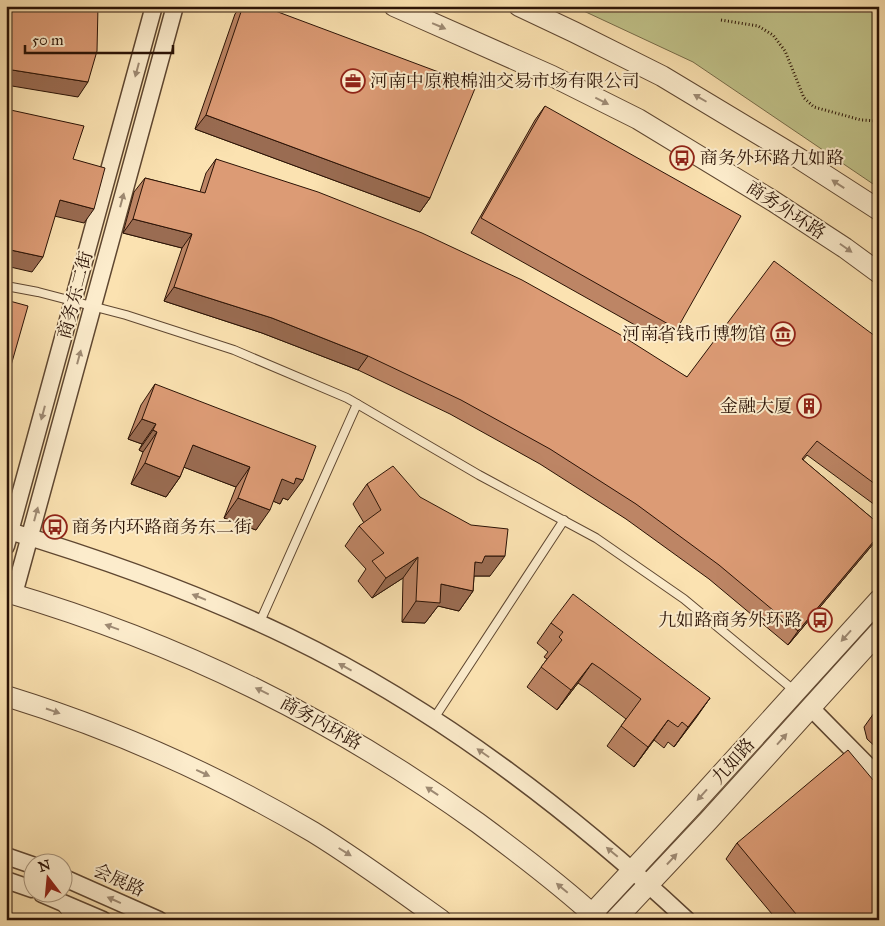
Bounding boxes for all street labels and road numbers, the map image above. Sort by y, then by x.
street label: 商务外环路 [742,176,830,244]
street label: 商务东二街 [53,249,97,341]
street label: 商务内环路 [276,692,366,754]
street label: 九如路 [707,734,759,788]
street label: 会展路 [90,859,148,901]

